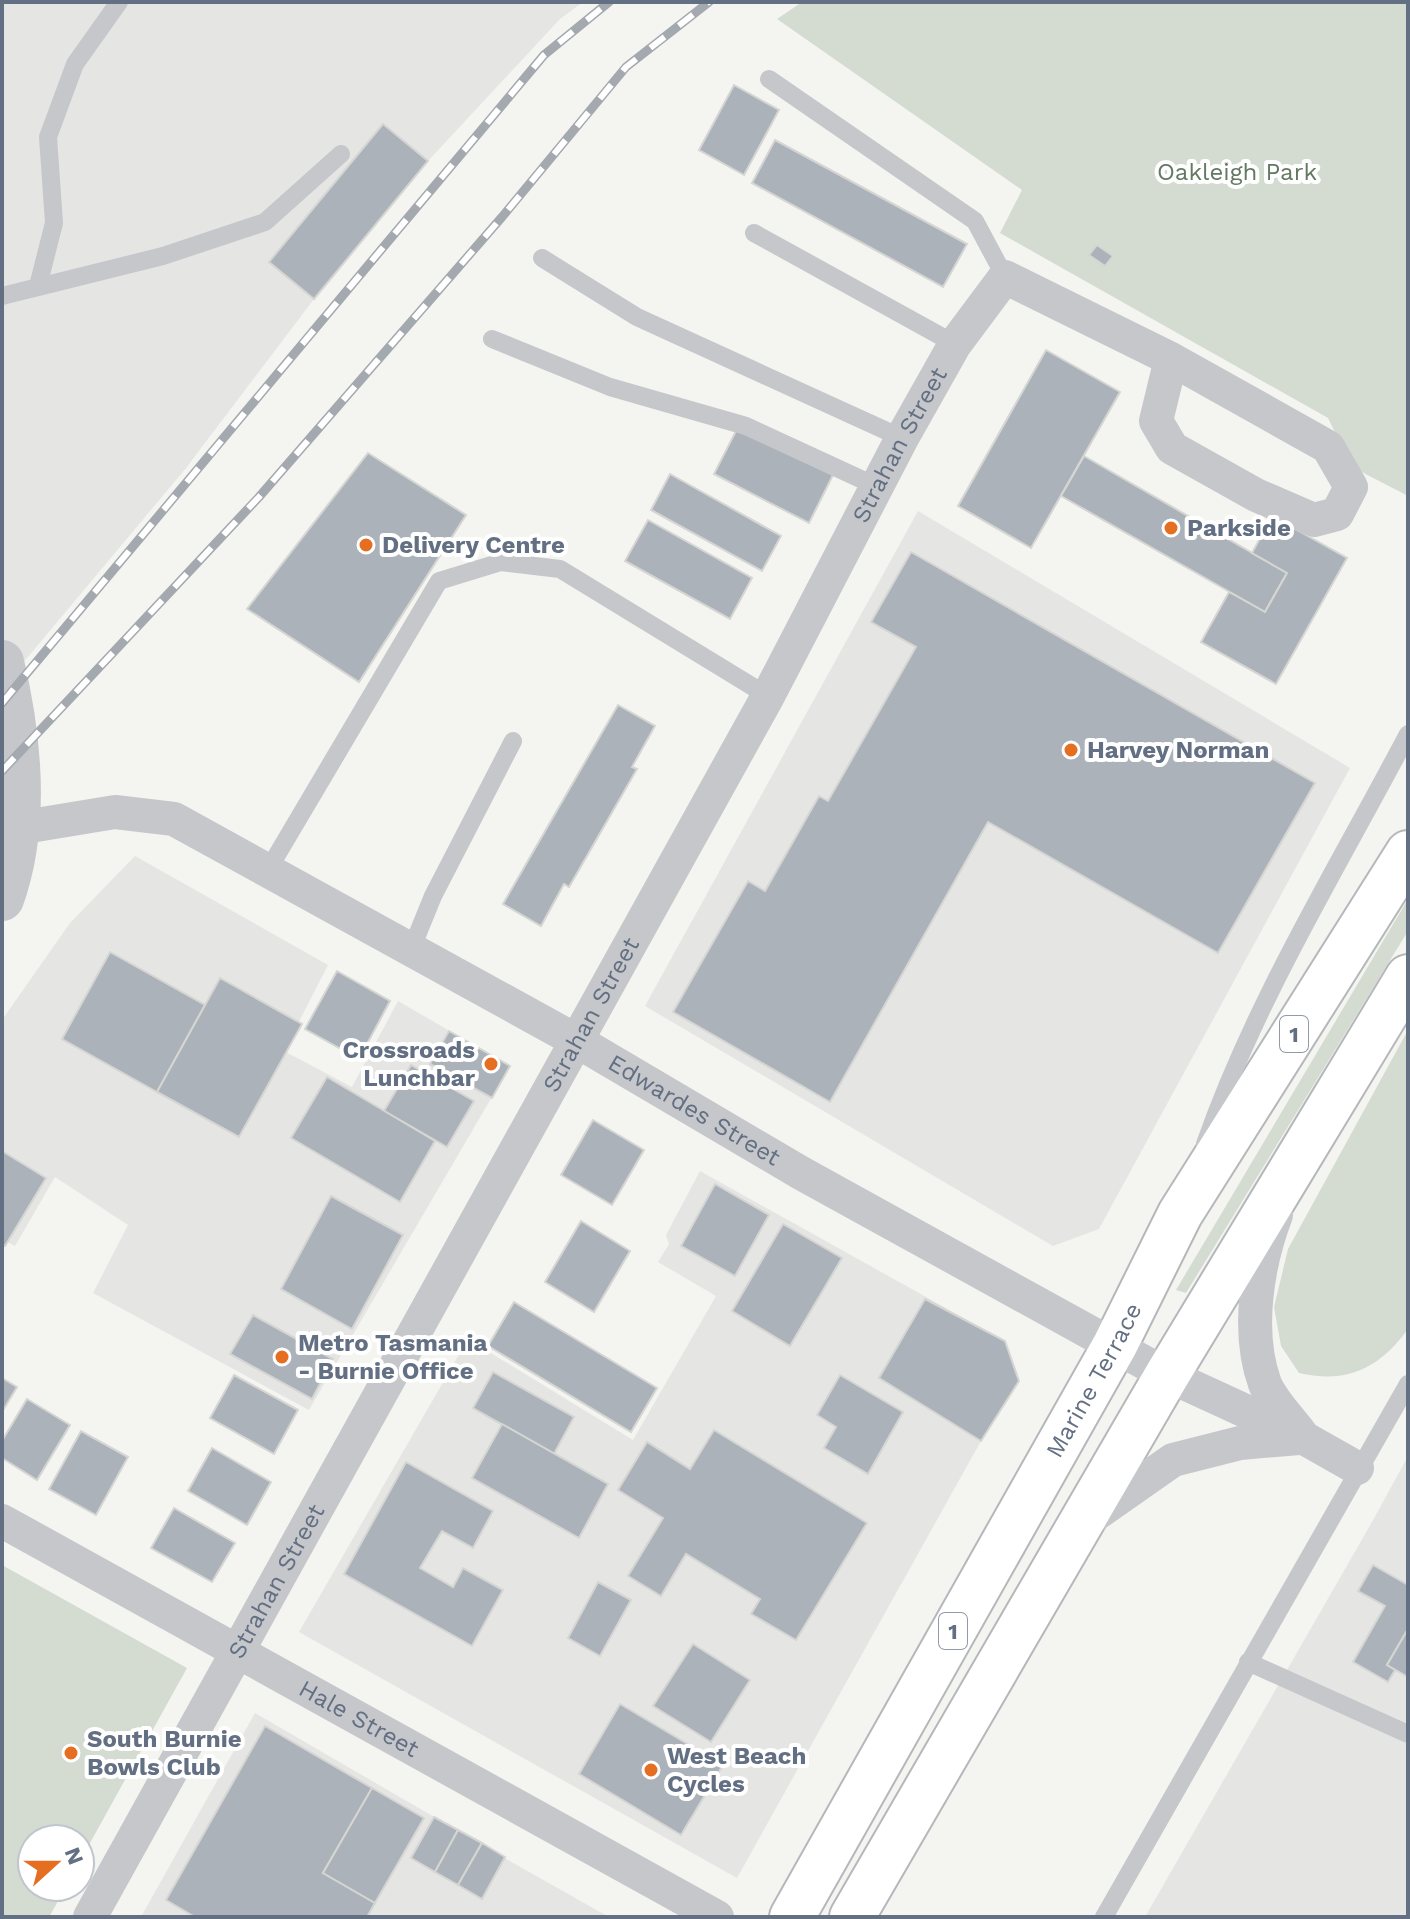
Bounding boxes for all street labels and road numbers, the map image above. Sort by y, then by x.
street label: Strahan Street [846,362,953,527]
street label: Strahan Street [537,933,645,1097]
road number: 1 [1280,1016,1308,1052]
street label: Edwardes Street [603,1049,785,1172]
street label: Marine Terrace [1040,1298,1148,1463]
street label: Strahan Street [222,1499,330,1663]
road number: 1 [939,1613,967,1649]
street label: Hale Street [294,1674,424,1763]

